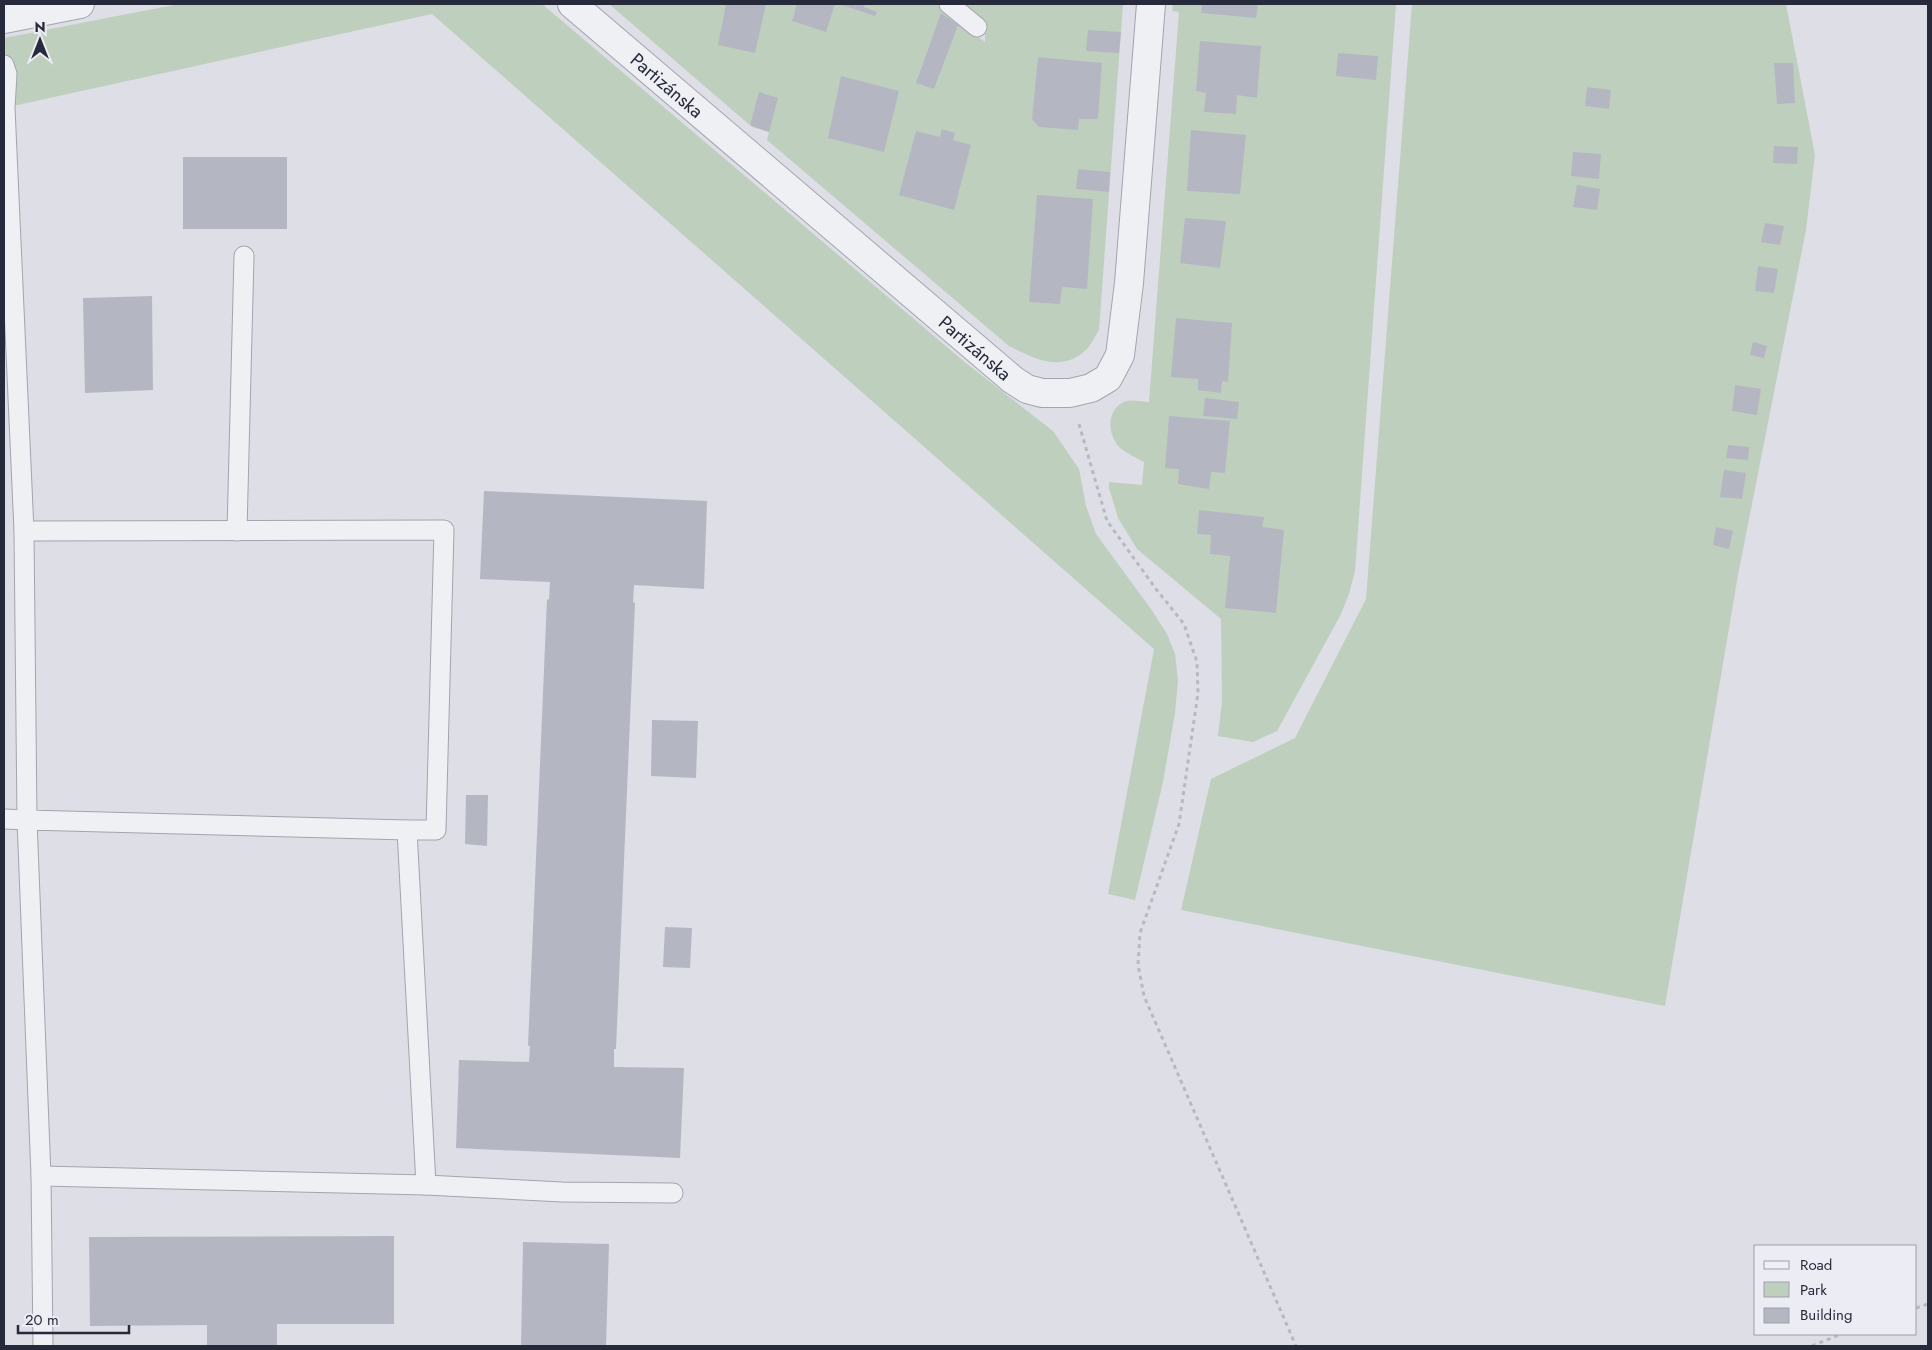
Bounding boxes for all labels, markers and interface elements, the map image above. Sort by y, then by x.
north arrow [15,15,65,65]
text: N [34,17,46,37]
street label: Partizánska [624,47,709,124]
street label: Partizánska [933,309,1017,387]
legend [1754,1245,1917,1335]
text: Road [1800,1254,1832,1276]
text: Park [1800,1279,1827,1301]
scale bar [18,1302,129,1334]
text: Building [1800,1304,1852,1326]
text: 20 m [25,1309,59,1331]

